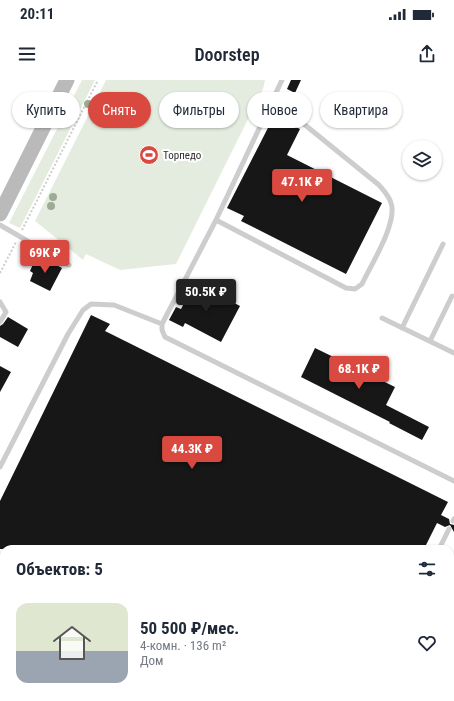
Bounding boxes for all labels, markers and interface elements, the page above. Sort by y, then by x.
text: 20:11 [20,5,54,23]
icon: menu [16,43,38,65]
icon: share [416,43,438,65]
text: Doorstep [194,44,260,65]
chip: Купить [12,92,80,128]
chip: Снять [88,92,151,128]
chip: Фильтры [159,92,239,128]
chip: Новое [247,92,312,128]
chip: Квартира [320,92,402,128]
map controls [402,140,442,180]
button: layers [402,140,442,180]
sports icon: Торпедо [138,144,160,166]
place label: Торпедо [163,149,202,162]
pin: 47.1K ₽ [265,169,339,203]
text: 47.1K ₽ [281,174,323,189]
pin: 69K ₽ [17,240,73,274]
text: 69K ₽ [29,245,61,260]
pin: 50.5K ₽ [169,279,243,313]
text: 50.5K ₽ [185,284,227,299]
pin: 68.1K ₽ [322,356,396,390]
text: 68.1K ₽ [338,361,380,376]
pin: 44.3K ₽ [155,436,229,470]
text: 44.3K ₽ [171,441,213,456]
icon: filters [416,558,438,580]
text: Объектов: 5 [16,559,103,579]
text: 50 500 ₽/мес. [140,618,239,638]
icon: home [48,619,96,667]
icon: heart [416,632,438,654]
text: 4-комн. · 136 m² [140,638,226,653]
text: Дом [140,653,164,668]

